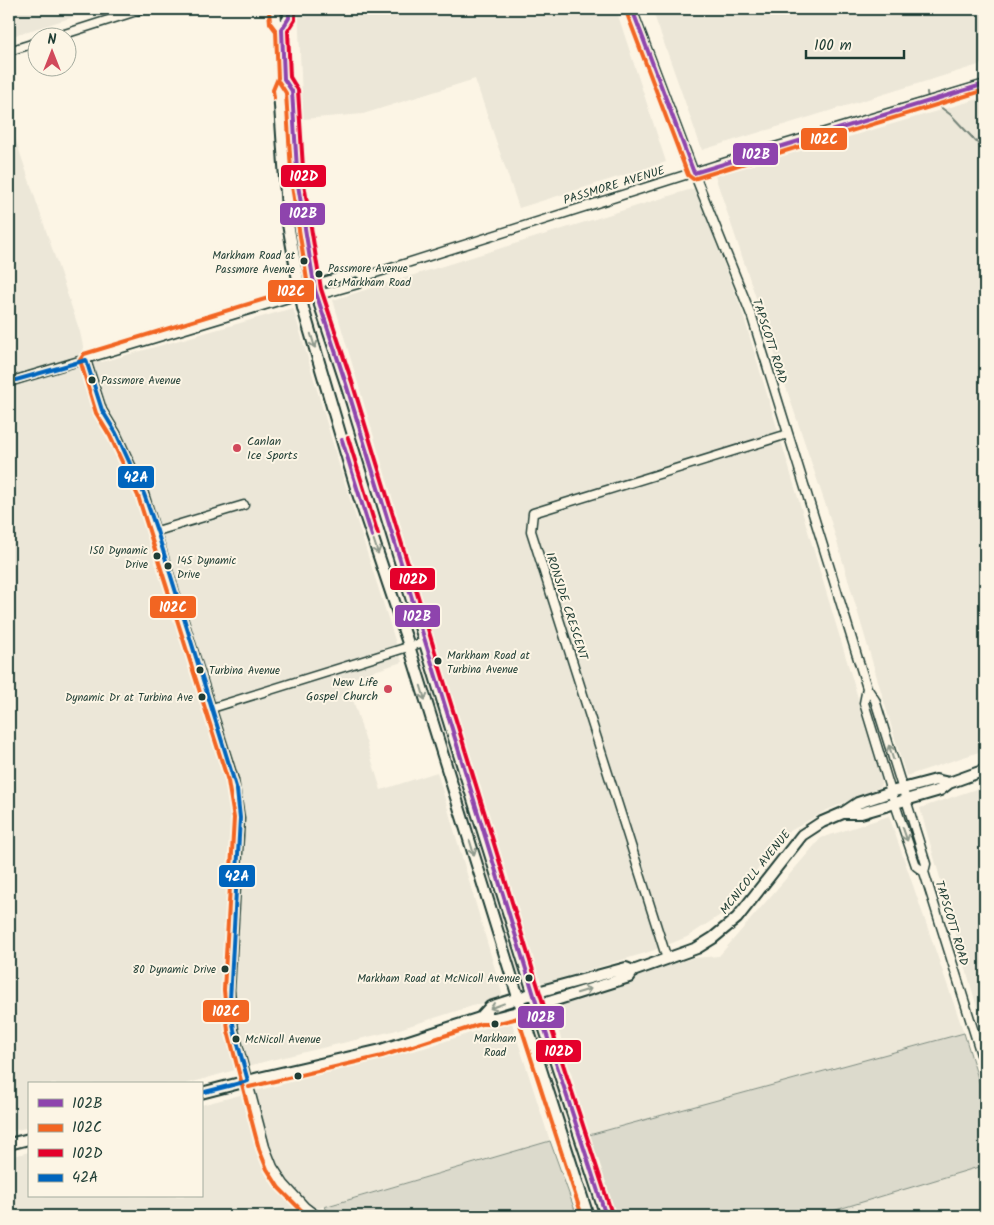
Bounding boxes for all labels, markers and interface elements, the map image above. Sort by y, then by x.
north arrow [28,28,78,78]
scale bar [806,28,904,60]
text: N [48,29,57,51]
text: 100 m [814,34,852,58]
line badge: 102C [800,127,848,151]
text: 102C [810,129,838,151]
line badge: 102B [732,142,779,166]
text: 102B [742,144,770,166]
street label: PASSMORE AVENUE [561,161,668,210]
line badge: 102D [280,164,327,188]
text: 102D [290,166,318,188]
line badge: 102B [279,202,326,226]
text: 102B [289,203,317,225]
place label: Markham Road at Passmore Avenue [212,247,296,279]
marker: Markham Road at Passmore Avenue [299,256,309,266]
place label: Passmore Avenue at Markham Road [328,260,411,292]
marker: Passmore Avenue at Markham Road [314,269,324,279]
line badge: 102C [267,279,315,303]
text: 102C [277,281,305,303]
street label: TAPSCOTT ROAD [747,296,792,386]
one-way arrow [308,333,318,349]
place label: Passmore Avenue [101,372,181,390]
marker: Passmore Avenue [87,375,97,385]
place label: Canlan Ice Sports [247,432,298,465]
marker: Canlan Ice Sports [231,442,243,454]
line badge: 42A [117,465,155,489]
text: 42A [124,467,148,489]
one-way arrow [372,538,381,554]
place label: 150 Dynamic Drive [89,542,148,574]
street label: IRONSIDE CRESCENT [540,550,593,664]
marker: 150 Dynamic Drive [152,551,162,561]
place label: 145 Dynamic Drive [177,552,236,584]
marker: 145 Dynamic Drive [163,561,173,571]
line badge: 102D [389,567,436,591]
text: 102D [399,569,427,591]
line badge: 102C [149,595,197,619]
text: 102C [159,597,187,619]
line badge: 102B [394,604,441,628]
text: 102B [403,606,431,628]
place label: Markham Road at Turbina Avenue [447,647,530,679]
marker: Markham Road at Turbina Avenue [433,656,443,666]
place label: Turbina Avenue [209,662,280,680]
marker: Turbina Avenue [195,665,205,675]
place label: New Life Gospel Church [306,673,379,706]
marker: New Life Gospel Church [382,683,394,695]
one-way arrow [419,685,429,701]
place label: Dynamic Dr at Turbina Ave [65,689,193,707]
marker: Dynamic Dr at Turbina Ave [197,692,207,702]
one-way arrow [886,745,896,761]
street label: MCNICOLL AVENUE [715,825,796,919]
one-way arrow [901,825,910,841]
one-way arrow [467,840,477,856]
line badge: 42A [218,864,256,888]
text: 42A [225,866,249,888]
street label: TAPSCOTT ROAD [930,878,974,968]
place label: 80 Dynamic Drive [133,961,216,979]
marker: 80 Dynamic Drive [220,964,230,974]
place label: Markham Road at McNicoll Avenue [357,970,520,988]
marker: Markham Road at McNicoll Avenue [524,973,534,983]
one-way arrow [576,986,591,995]
line badge: 102C [202,999,250,1023]
text: 102C [212,1001,240,1023]
one-way arrow [490,1002,506,1011]
line badge: 102B [517,1005,565,1029]
text: 102B [527,1007,555,1029]
marker: Markham Road [490,1019,500,1029]
place label: Markham Road [474,1030,516,1062]
place label: McNicoll Avenue [245,1031,321,1049]
marker: McNicoll Avenue [231,1034,241,1044]
line badge: 102D [535,1039,582,1063]
text: 102D [545,1041,573,1063]
unlabelled marker [293,1071,303,1081]
legend [28,1082,202,1198]
text: 102B [72,1092,102,1116]
text: 102C [72,1116,102,1140]
text: 102D [72,1142,103,1166]
text: 42A [72,1166,98,1190]

